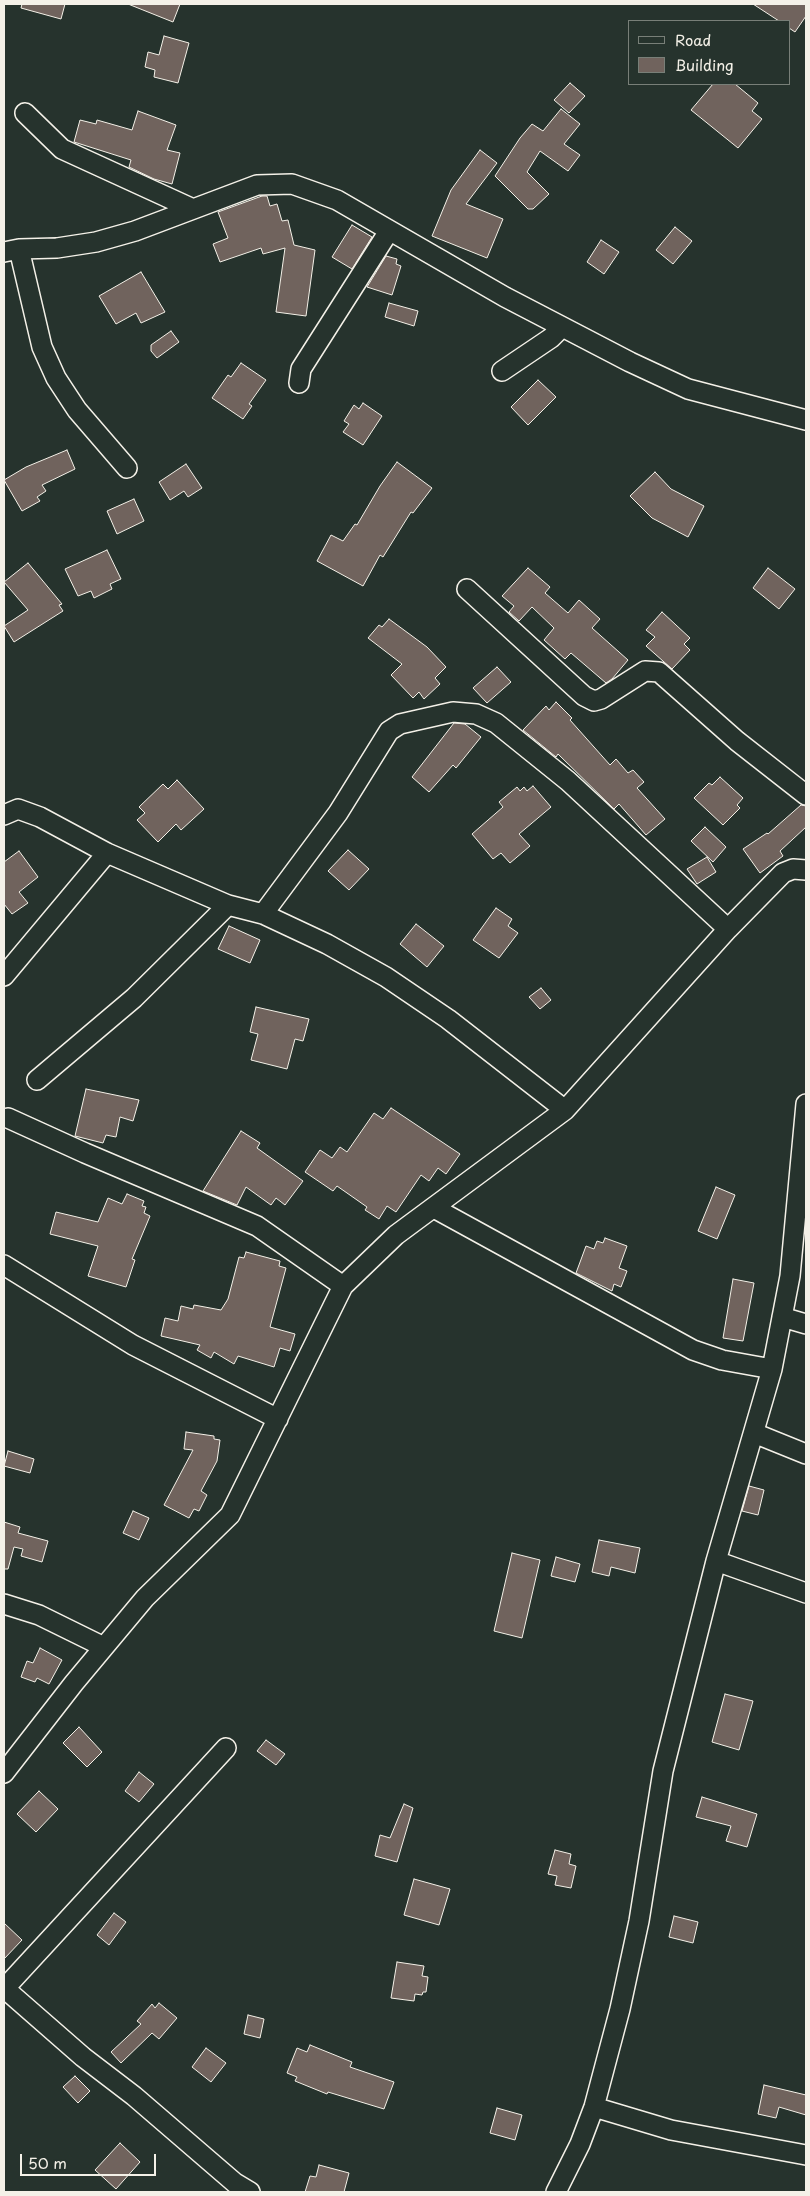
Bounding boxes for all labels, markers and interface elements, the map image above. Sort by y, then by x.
legend [628,20,790,85]
text: Road [675,28,711,51]
text: Building [675,53,734,76]
scale bar [22,2144,159,2176]
text: 50 m [28,2151,67,2174]

